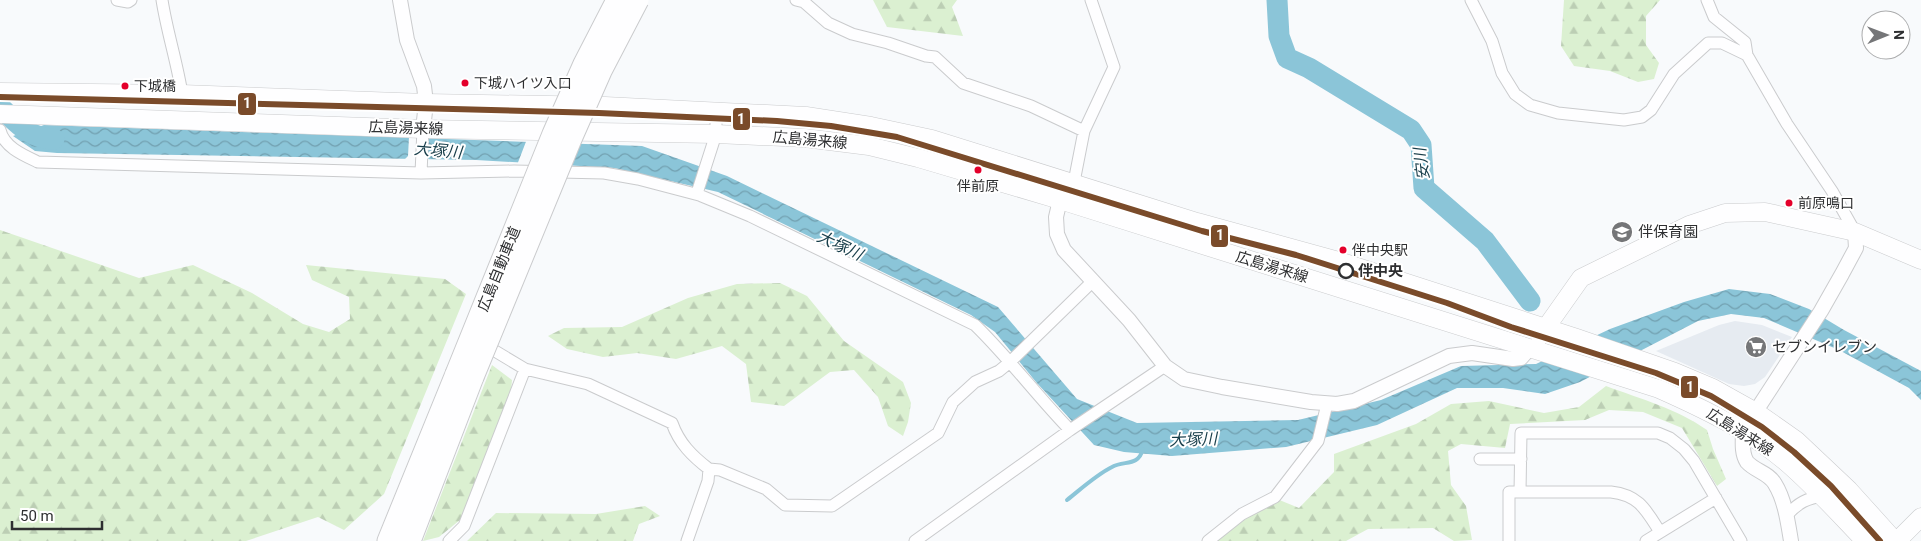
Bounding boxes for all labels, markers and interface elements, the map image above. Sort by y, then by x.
north arrow [1861,10,1911,60]
text: N [1891,30,1907,40]
place label: 下城ハイツ入口 [474,75,572,91]
place label: 下城橋 [134,78,176,94]
marker: 下城ハイツ入口 [460,78,470,88]
marker: 下城橋 [120,81,130,91]
line badge: 1 [237,92,257,116]
text: 1 [243,95,251,111]
line badge: 1 [732,107,751,131]
text: 1 [737,111,745,127]
street label: 広島湯来線 [368,118,444,138]
street label: 広島湯来線 [772,128,848,152]
water label: 大塚川 [413,139,465,162]
water label: 安川 [1410,145,1433,181]
marker: 伴前原 [973,165,983,175]
place label: 伴前原 [957,178,999,194]
place label: 前原鳴口 [1798,195,1854,211]
marker: 前原鳴口 [1784,198,1794,208]
school or university icon: 伴保育園 [1610,220,1634,244]
place label: 伴保育園 [1638,223,1698,241]
street label: 広島自動車道 [474,224,524,314]
line badge: 1 [1210,224,1229,248]
water label: 大塚川 [814,227,867,265]
text: 1 [1216,227,1224,243]
place label: 伴中央駅 [1352,242,1408,258]
marker: 伴中央駅 [1338,245,1348,255]
street label: 広島湯来線 [1233,247,1311,287]
place label: 伴中央 [1358,262,1403,280]
marker: 伴中央 [1338,263,1354,279]
supermarket icon: セブンイレブン [1744,335,1768,359]
place label: セブンイレブン [1772,338,1877,356]
line badge: 1 [1680,375,1699,399]
text: 1 [1686,379,1694,395]
street label: 広島湯来線 [1703,404,1777,460]
water label: 大塚川 [1169,429,1219,450]
scale bar [12,498,102,530]
text: 50 m [20,507,54,525]

